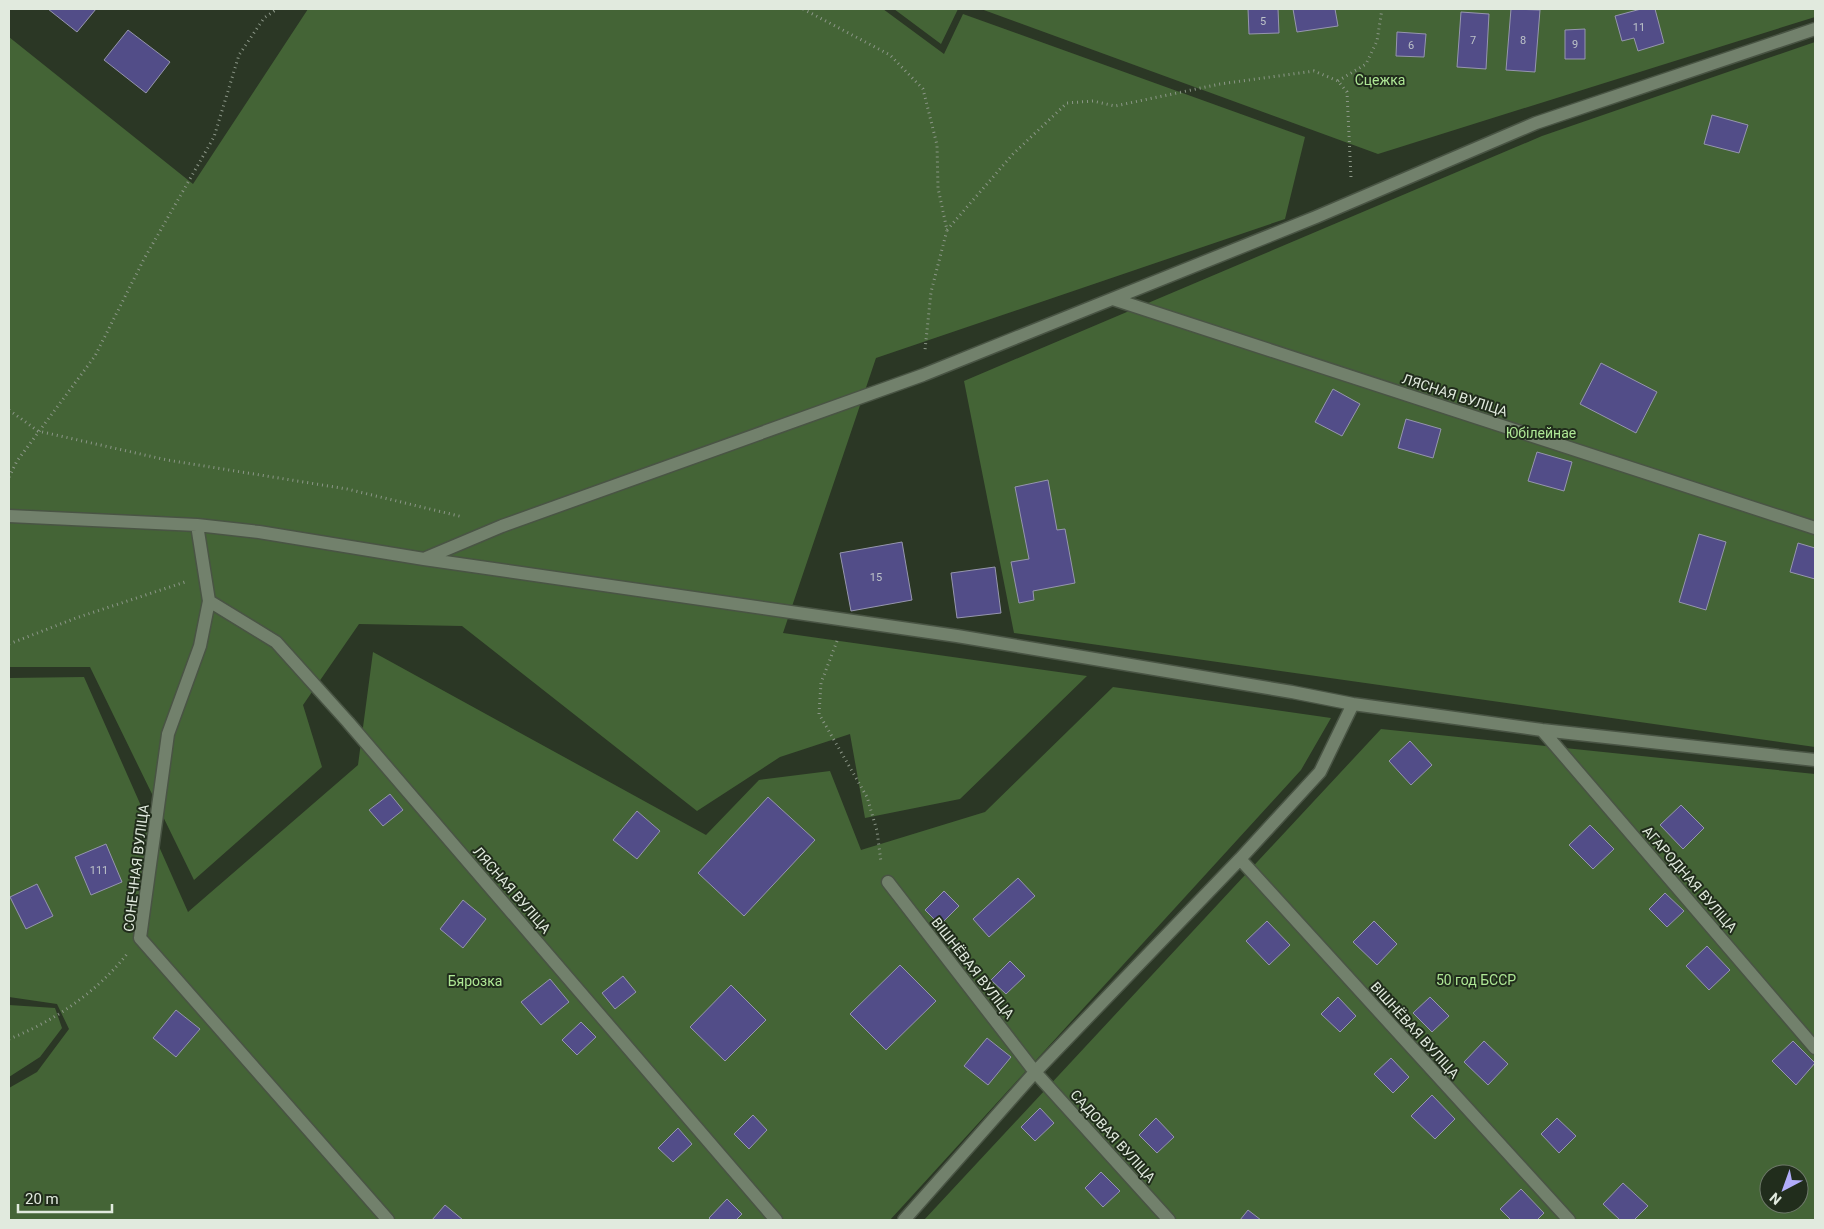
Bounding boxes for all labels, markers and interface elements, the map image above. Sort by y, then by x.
house number: 5 [1260,15,1266,28]
house number: 11 [1633,21,1645,34]
house number: 7 [1470,34,1476,47]
house number: 8 [1520,34,1526,47]
house number: 9 [1572,38,1578,51]
house number: 6 [1408,39,1414,52]
park label: Сцежка [1355,72,1405,88]
street label: ЛЯСНАЯ ВУЛІЦА [1400,370,1510,420]
park label: Юбілейнае [1506,425,1576,441]
house number: 15 [870,571,882,584]
street label: СОНЕЧНАЯ ВУЛІЦА [120,803,152,933]
street label: АГАРОДНАЯ ВУЛІЦА [1640,823,1740,935]
street label: ЛЯСНАЯ ВУЛІЦА [470,843,554,937]
house number: 111 [90,864,108,877]
street label: ВІШНЁВАЯ ВУЛІЦА [928,914,1018,1022]
park label: 50 год БССР [1436,972,1516,988]
park label: Бярозка [448,973,502,989]
street label: ВІШНЁВАЯ ВУЛІЦА [1368,979,1462,1081]
street label: САДОВАЯ ВУЛІЦА [1067,1086,1159,1186]
north arrow [1759,1164,1809,1214]
scale bar [18,1182,111,1214]
text: 20 m [25,1190,59,1208]
text: N [1766,1190,1784,1208]

